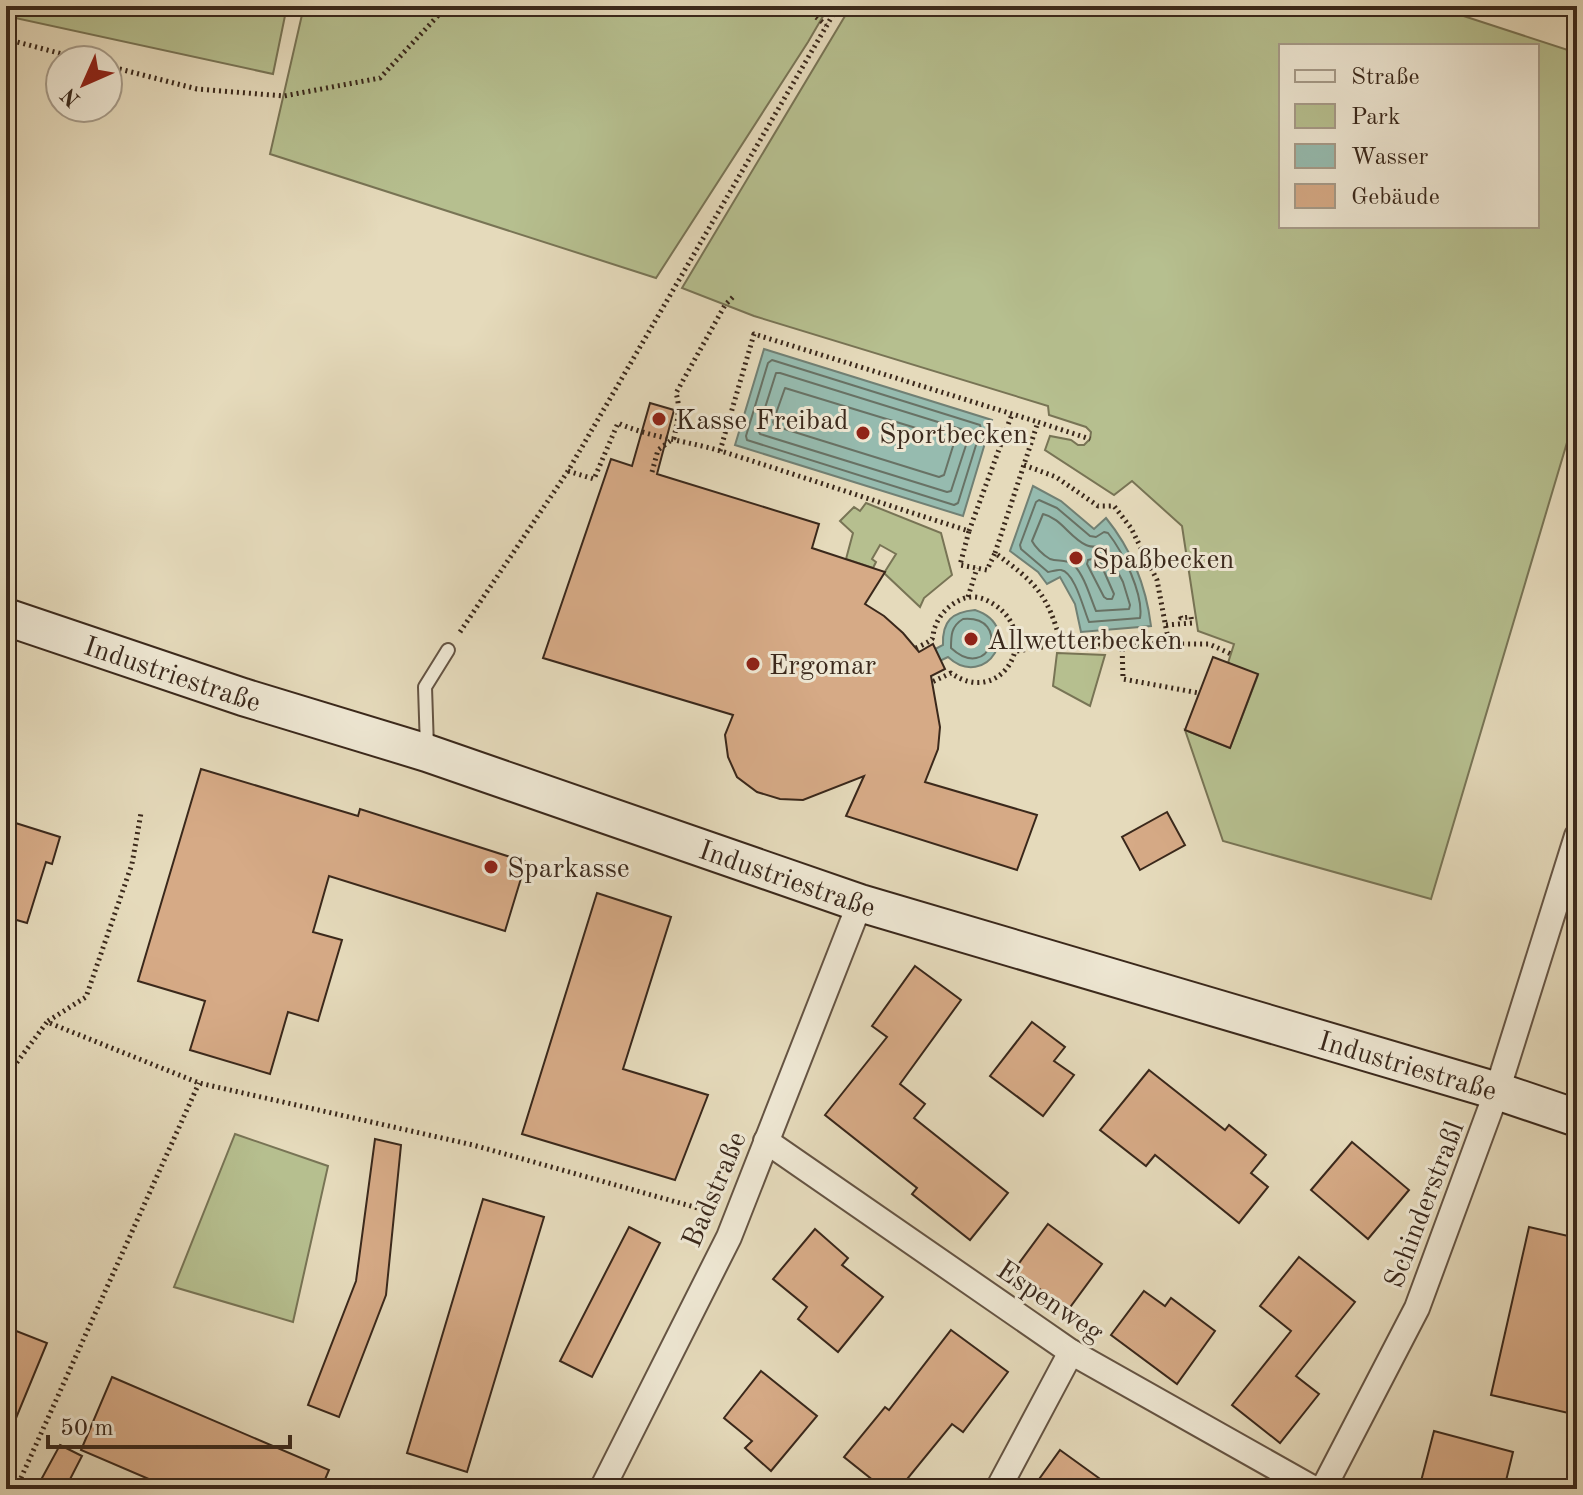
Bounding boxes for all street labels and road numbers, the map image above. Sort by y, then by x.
street label: Industriestraße [80,633,264,719]
street label: Industriestraße [695,837,878,924]
street label: Industriestraße [1315,1028,1500,1107]
street label: Schinderstraßl [1381,1118,1470,1292]
street label: Badstraße [679,1128,753,1252]
street label: Espenweg [991,1257,1108,1348]

